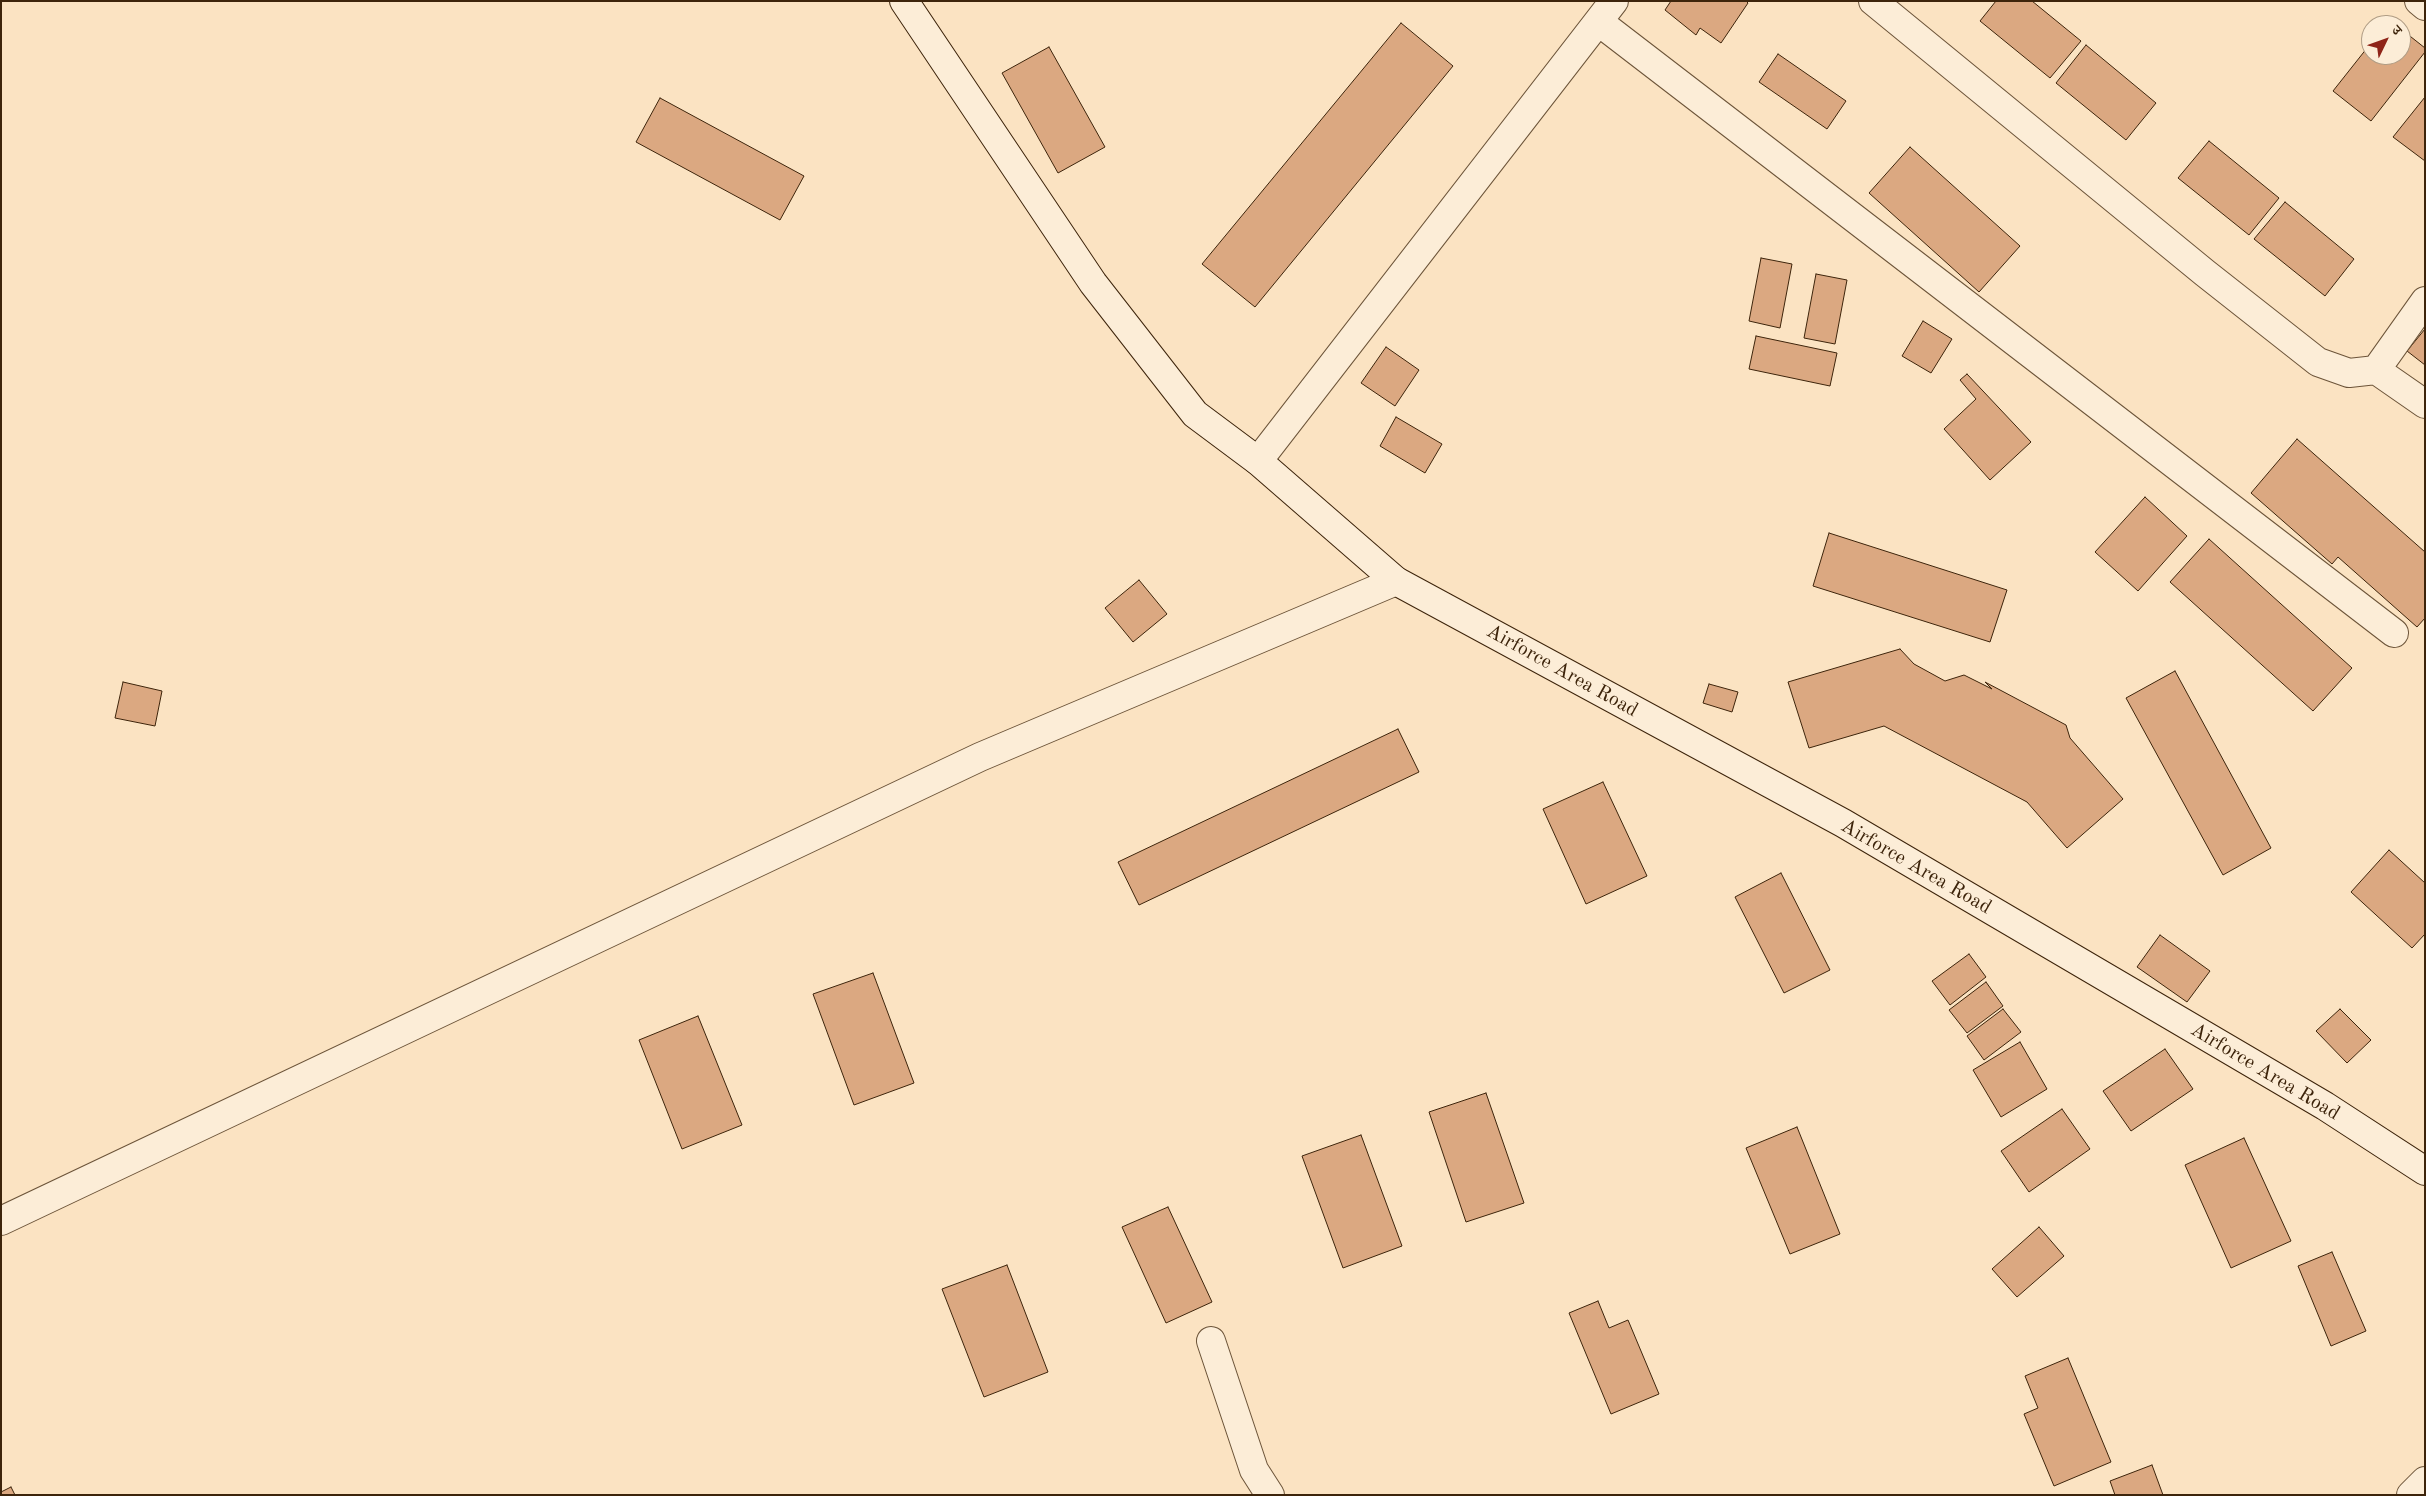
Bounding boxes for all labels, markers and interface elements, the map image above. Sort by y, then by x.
north arrow [2361,15,2411,65]
text: उ [2389,23,2404,38]
street label: Airforce Area Road [1482,619,1642,723]
street label: Airforce Area Road [1836,814,1996,920]
street label: Airforce Area Road [2186,1018,2344,1126]

